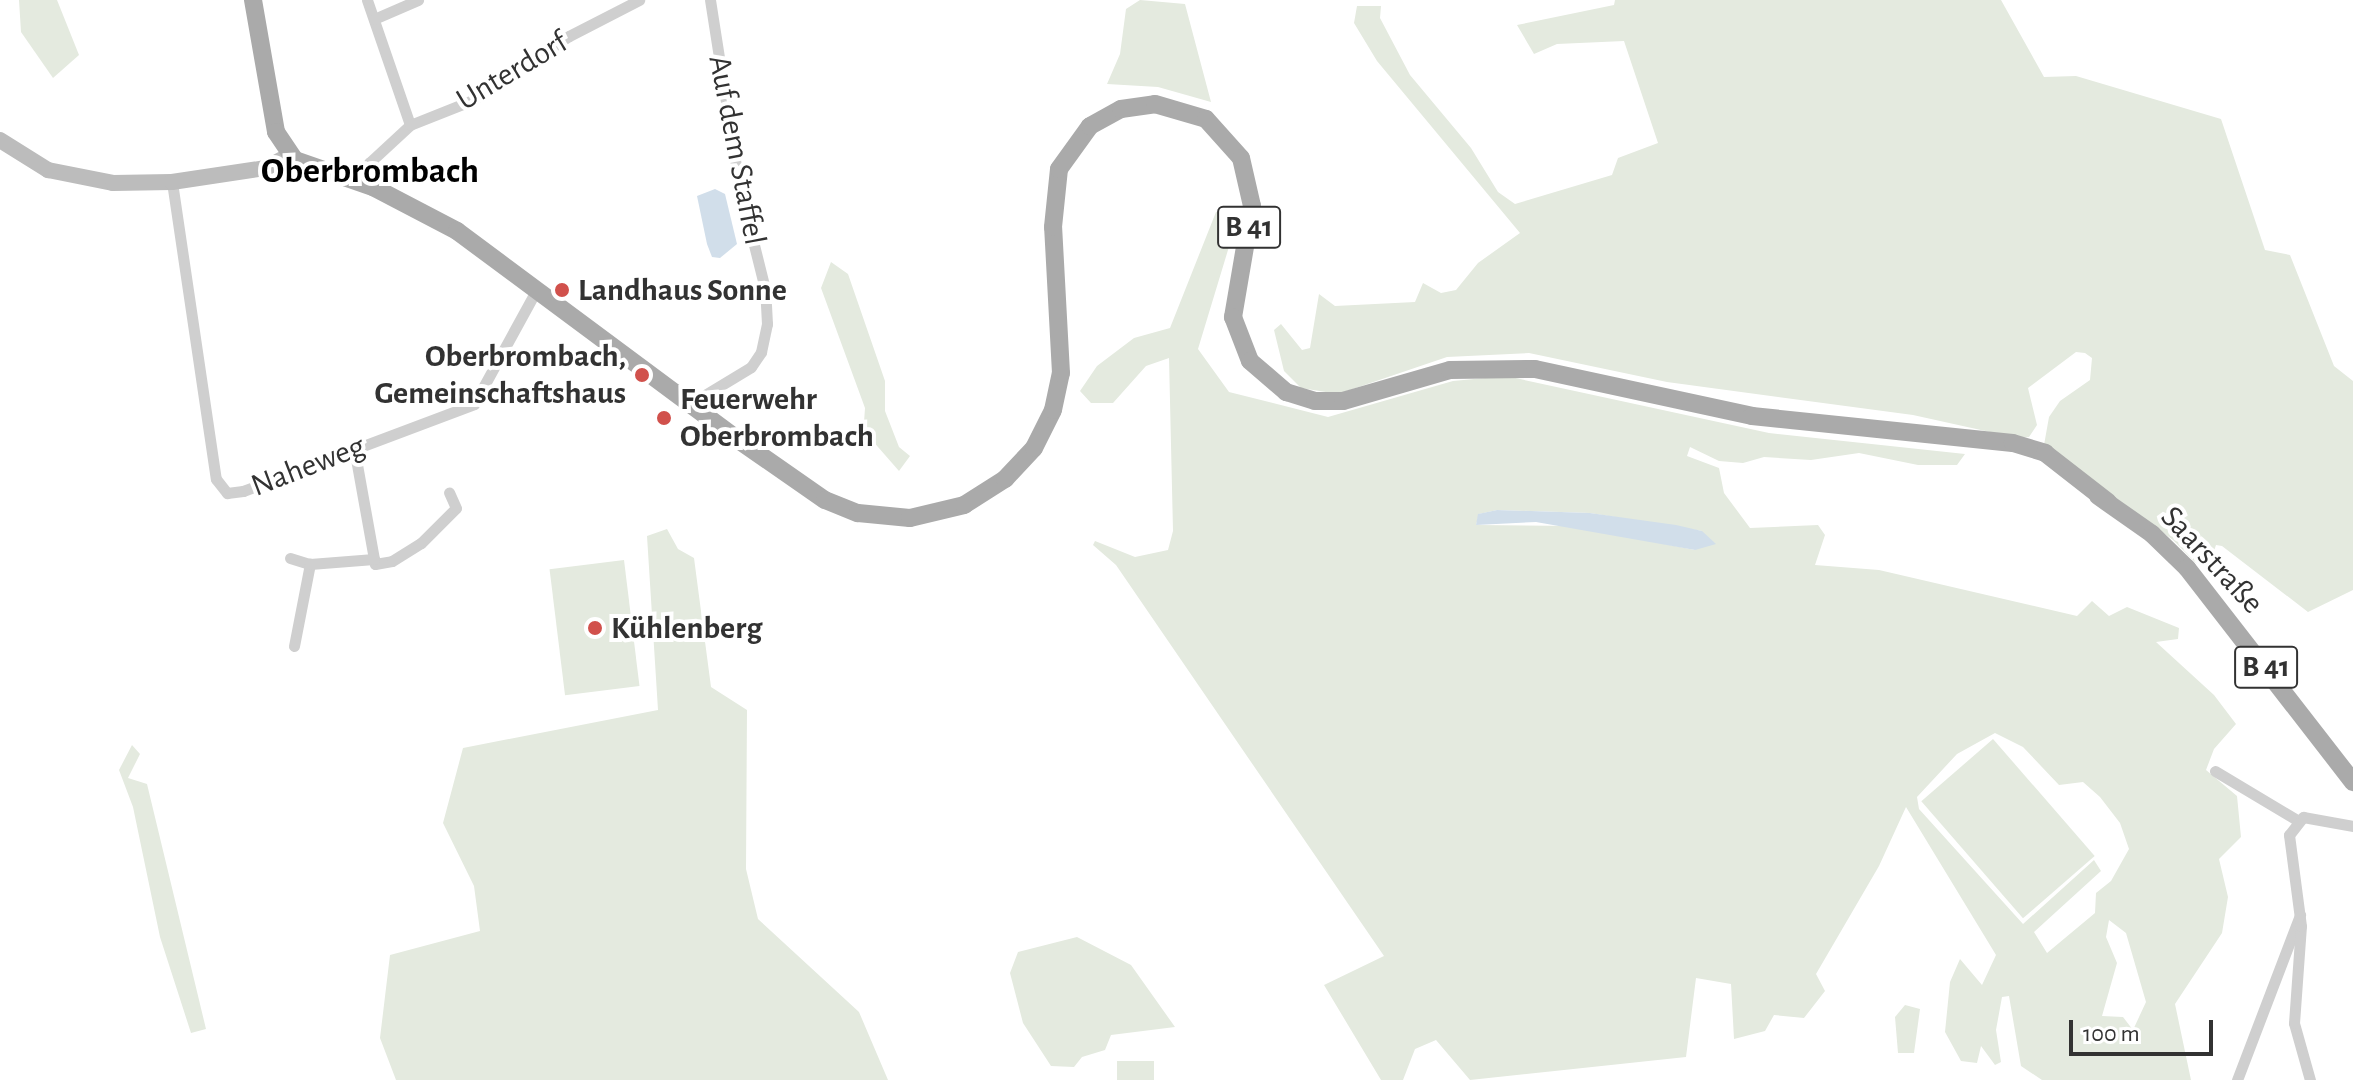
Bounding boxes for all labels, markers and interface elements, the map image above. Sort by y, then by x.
street label: Unterdorf [450,23,574,119]
street label: Auf dem Staffel [700,52,774,248]
district label: Oberbrombach [261,150,479,194]
road number: B 41 [1217,201,1281,253]
place label: Landhaus Sonne [578,271,787,309]
marker: Landhaus Sonne [553,281,571,299]
place label: Oberbrombach, Gemeinschaftshaus [374,338,626,413]
marker: Oberbrombach, Gemeinschaftshaus [633,366,651,384]
place label: Feuerwehr Oberbrombach [680,381,874,456]
marker: Feuerwehr Oberbrombach [655,409,673,427]
street label: Naheweg [246,427,370,505]
street label: Saarstraße [2152,498,2272,622]
place label: Kühlenberg [611,609,762,647]
marker: Kühlenberg [586,619,604,637]
road number: B 41 [2234,641,2298,693]
scale bar [2073,1004,2217,1054]
text: 100 m [2083,1022,2140,1046]

